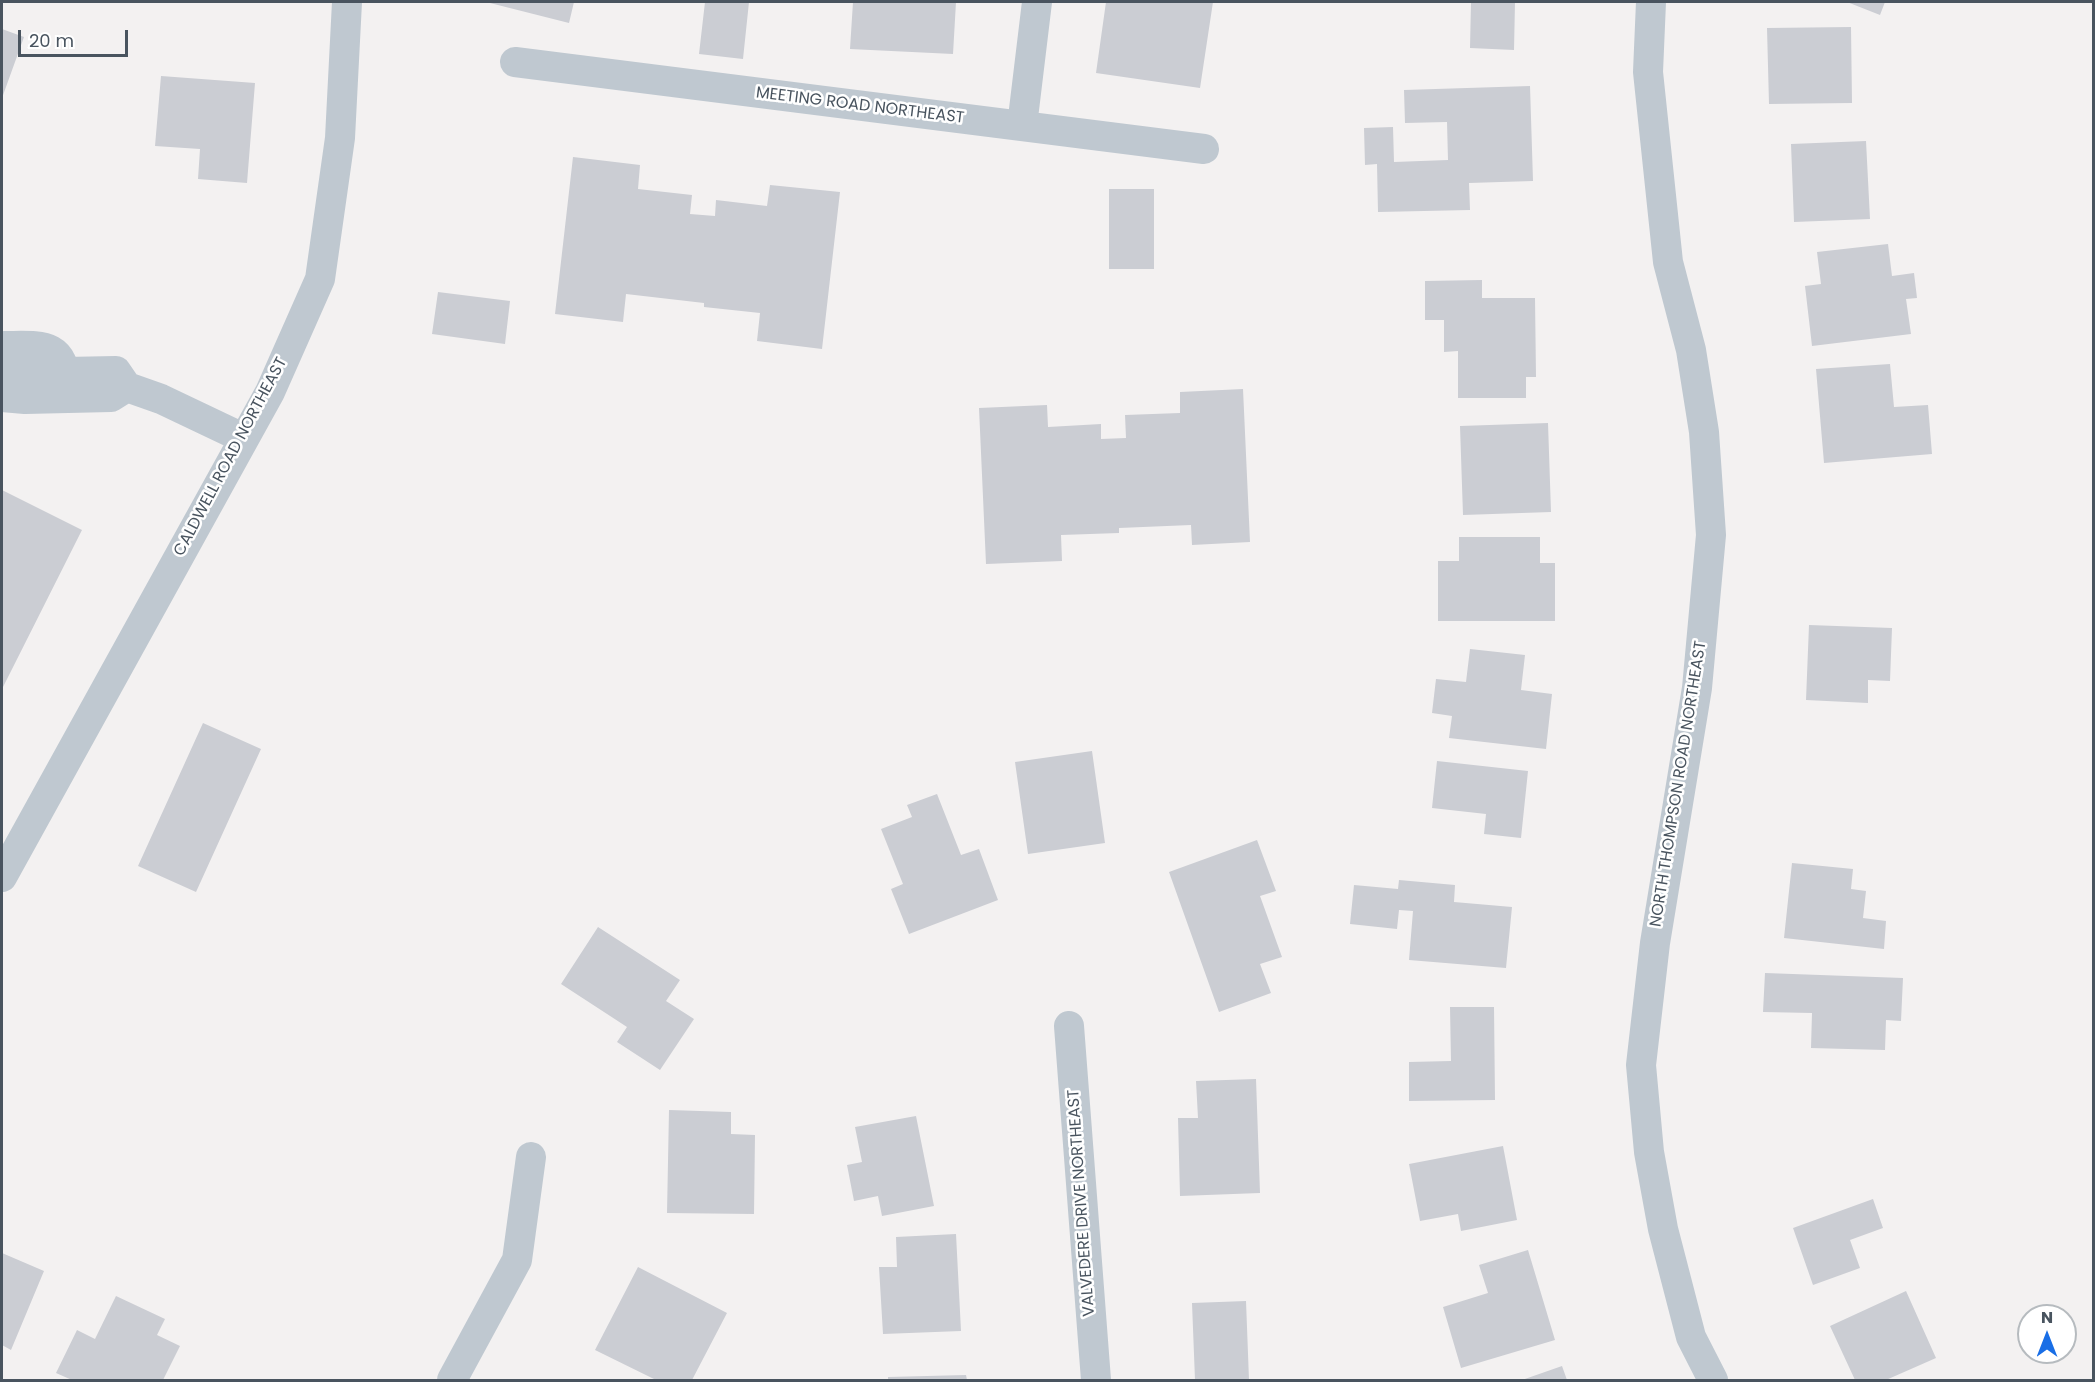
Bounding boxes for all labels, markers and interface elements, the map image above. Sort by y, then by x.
scale bar [21,18,130,56]
text: 20 m [29,28,74,53]
street label: MEETING ROAD NORTHEAST [755,84,965,128]
street label: CALDWELL ROAD NORTHEAST [170,354,292,560]
street label: NORTH THOMPSON ROAD NORTHEAST [1647,640,1711,928]
street label: VALVEDERE DRIVE NORTHEAST [1064,1089,1100,1317]
north arrow [2017,1304,2077,1364]
text: N [2041,1306,2053,1329]

